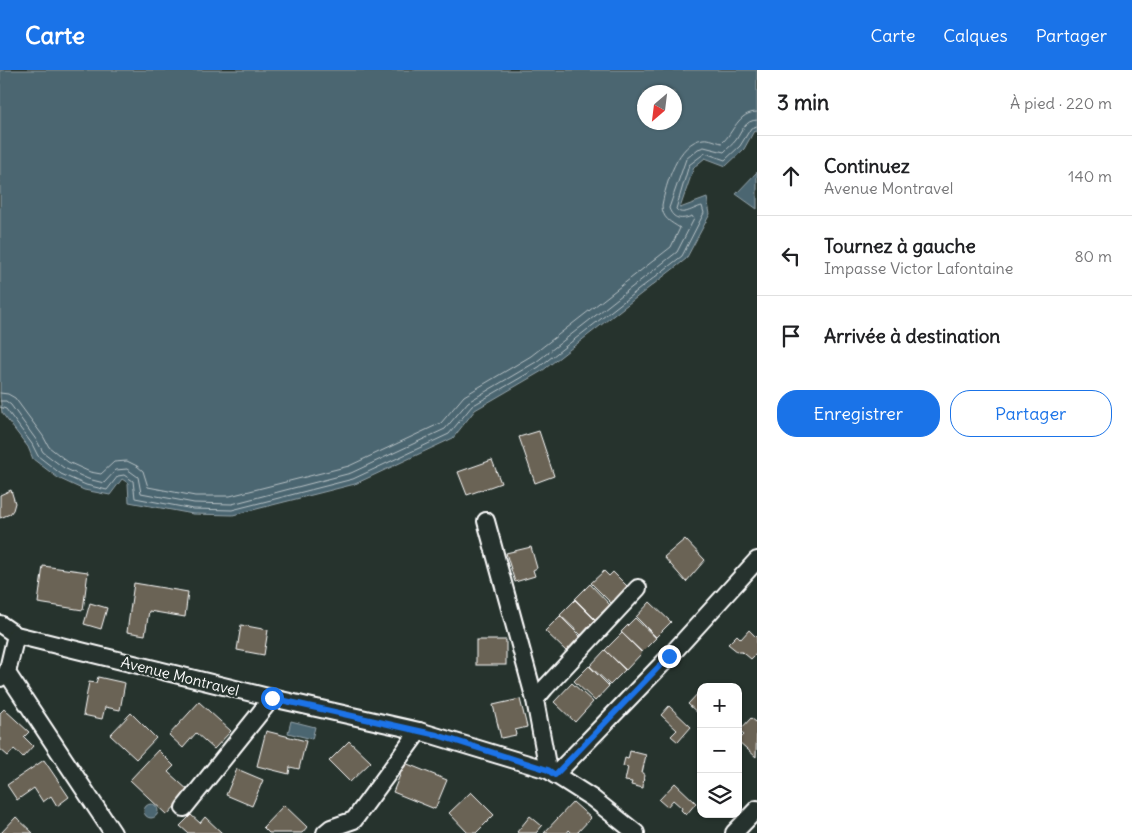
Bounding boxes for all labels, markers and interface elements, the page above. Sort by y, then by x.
text: Carte [25,20,85,50]
text: Carte [870,24,915,47]
text: Calques [943,24,1008,47]
text: Partager [1036,24,1107,47]
north arrow [637,85,682,130]
text: 3 min [777,89,829,116]
text: À pied · 220 m [1010,93,1112,113]
text: Continuez [824,154,910,178]
icon: ahead [777,162,805,190]
text: 140 m [1068,166,1112,186]
text: Avenue Montravel [824,178,953,198]
text: Tournez à gauche [824,234,976,258]
icon: left [777,242,805,270]
text: 80 m [1074,246,1112,266]
text: Impasse Victor Lafontaine [824,258,1013,278]
icon: arrive [777,322,805,350]
text: Arrivée à destination [824,324,1000,348]
button: Enregistrer [777,390,940,437]
button: Partager [950,390,1112,437]
route end [658,645,681,668]
street label: Avenue Montravel [119,652,241,700]
map controls [697,683,742,818]
button: + [697,683,742,728]
route start [261,687,284,710]
button: − [697,728,742,773]
button: layers [697,773,742,818]

